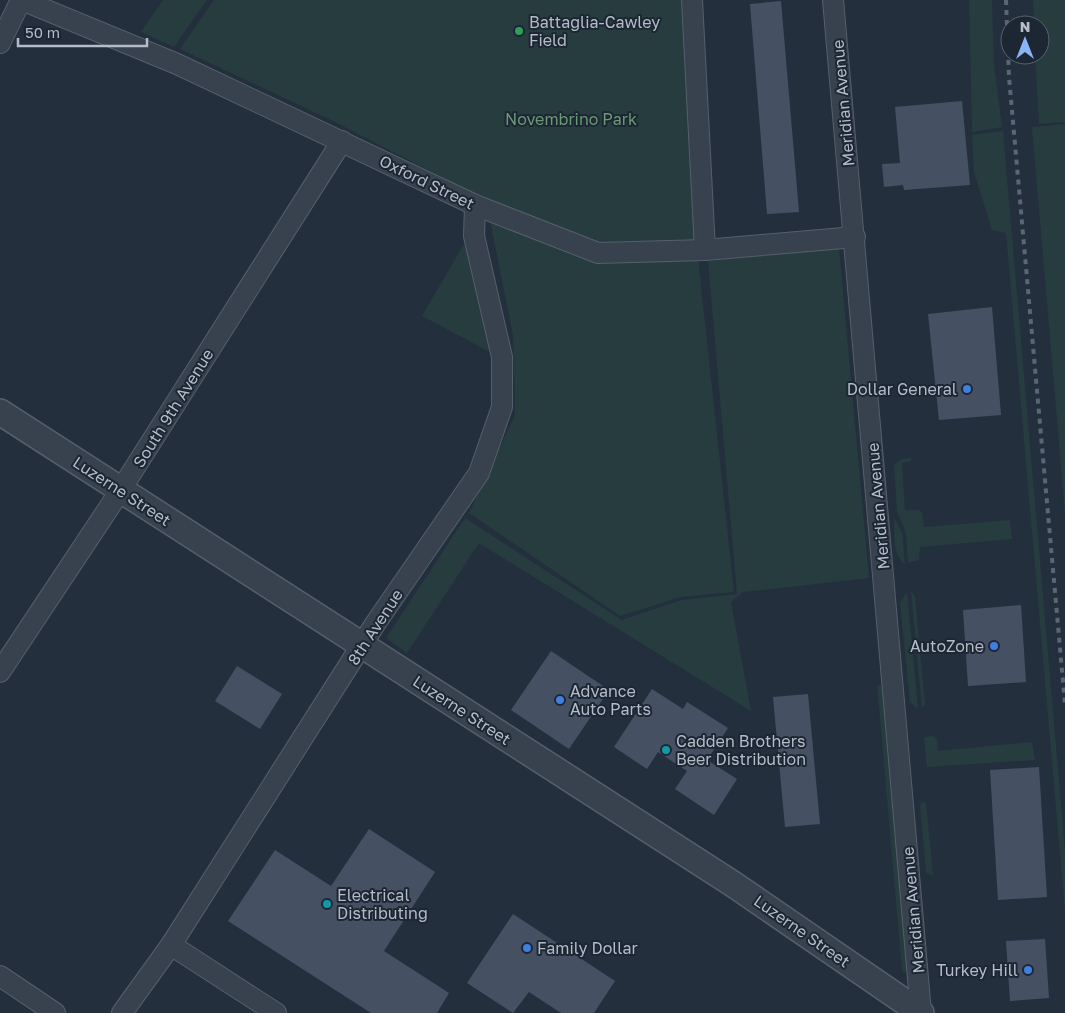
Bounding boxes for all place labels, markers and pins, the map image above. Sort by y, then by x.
place label: Battaglia-Cawley Field [529,12,660,50]
marker: Battaglia-Cawley Field [513,25,525,37]
place label: Dollar General [847,379,957,399]
marker: Dollar General [961,383,973,395]
place label: AutoZone [910,636,984,656]
marker: AutoZone [988,640,1000,652]
place label: Advance Auto Parts [570,681,651,719]
marker: Advance Auto Parts [554,694,566,706]
place label: Cadden Brothers Beer Distribution [676,731,806,769]
marker: Cadden Brothers Beer Distribution [660,744,672,756]
place label: Electrical Distributing [337,885,428,923]
marker: Electrical Distributing [321,898,333,910]
place label: Family Dollar [537,938,638,958]
marker: Family Dollar [521,942,533,954]
place label: Turkey Hill [936,960,1018,980]
marker: Turkey Hill [1022,964,1034,976]

